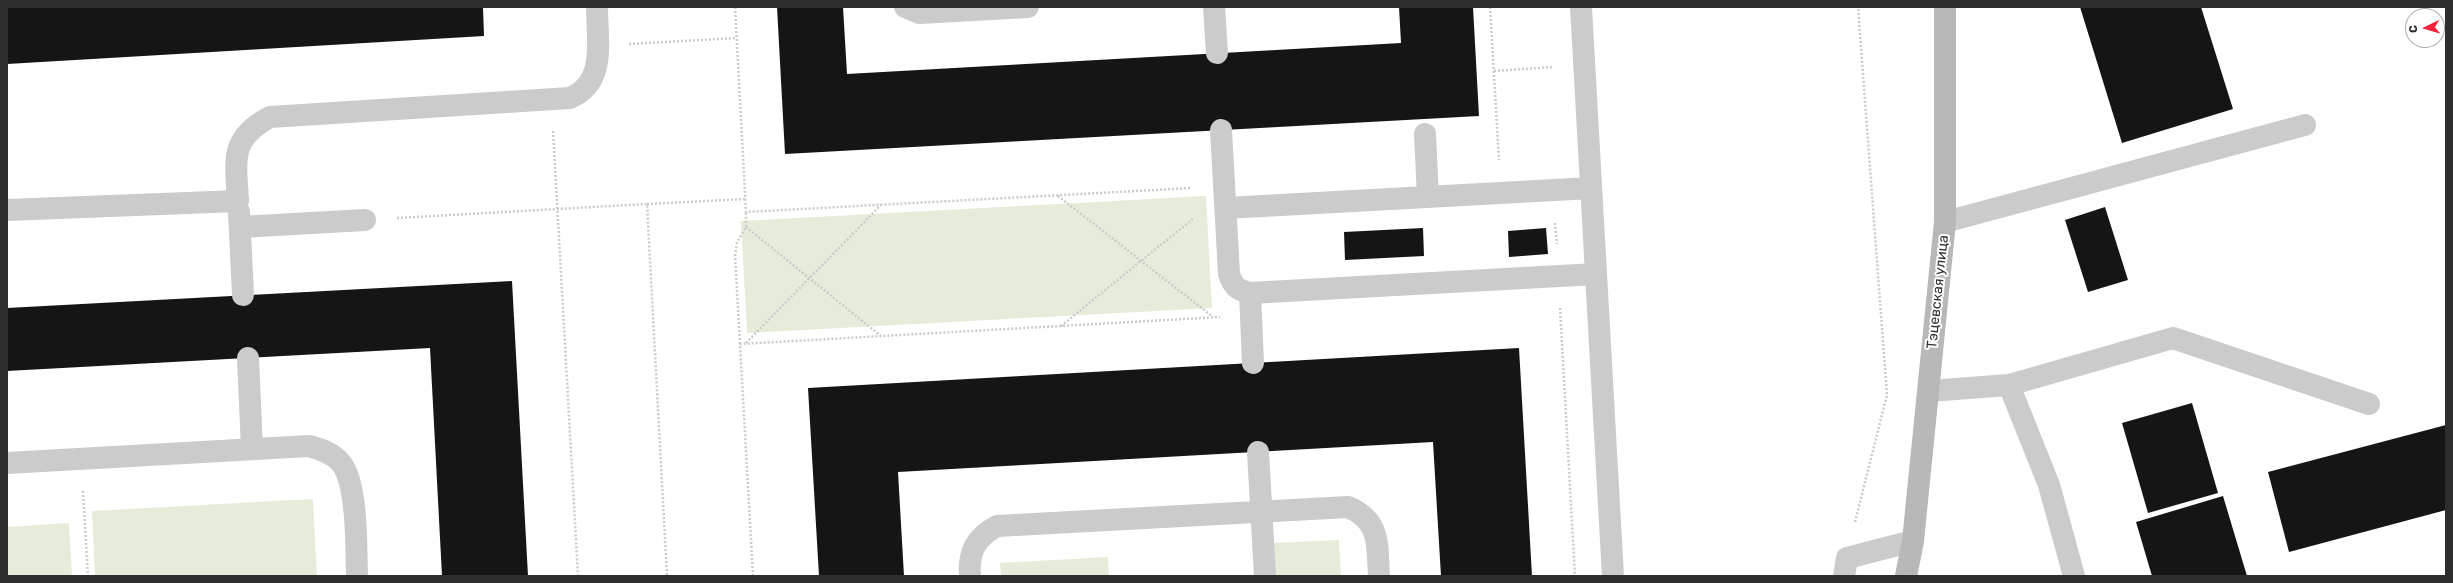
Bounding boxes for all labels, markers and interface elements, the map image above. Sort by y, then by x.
north arrow [2405,8,2445,48]
text: С [2407,25,2420,33]
street label: Тэцевская улица [1924,234,1952,350]

